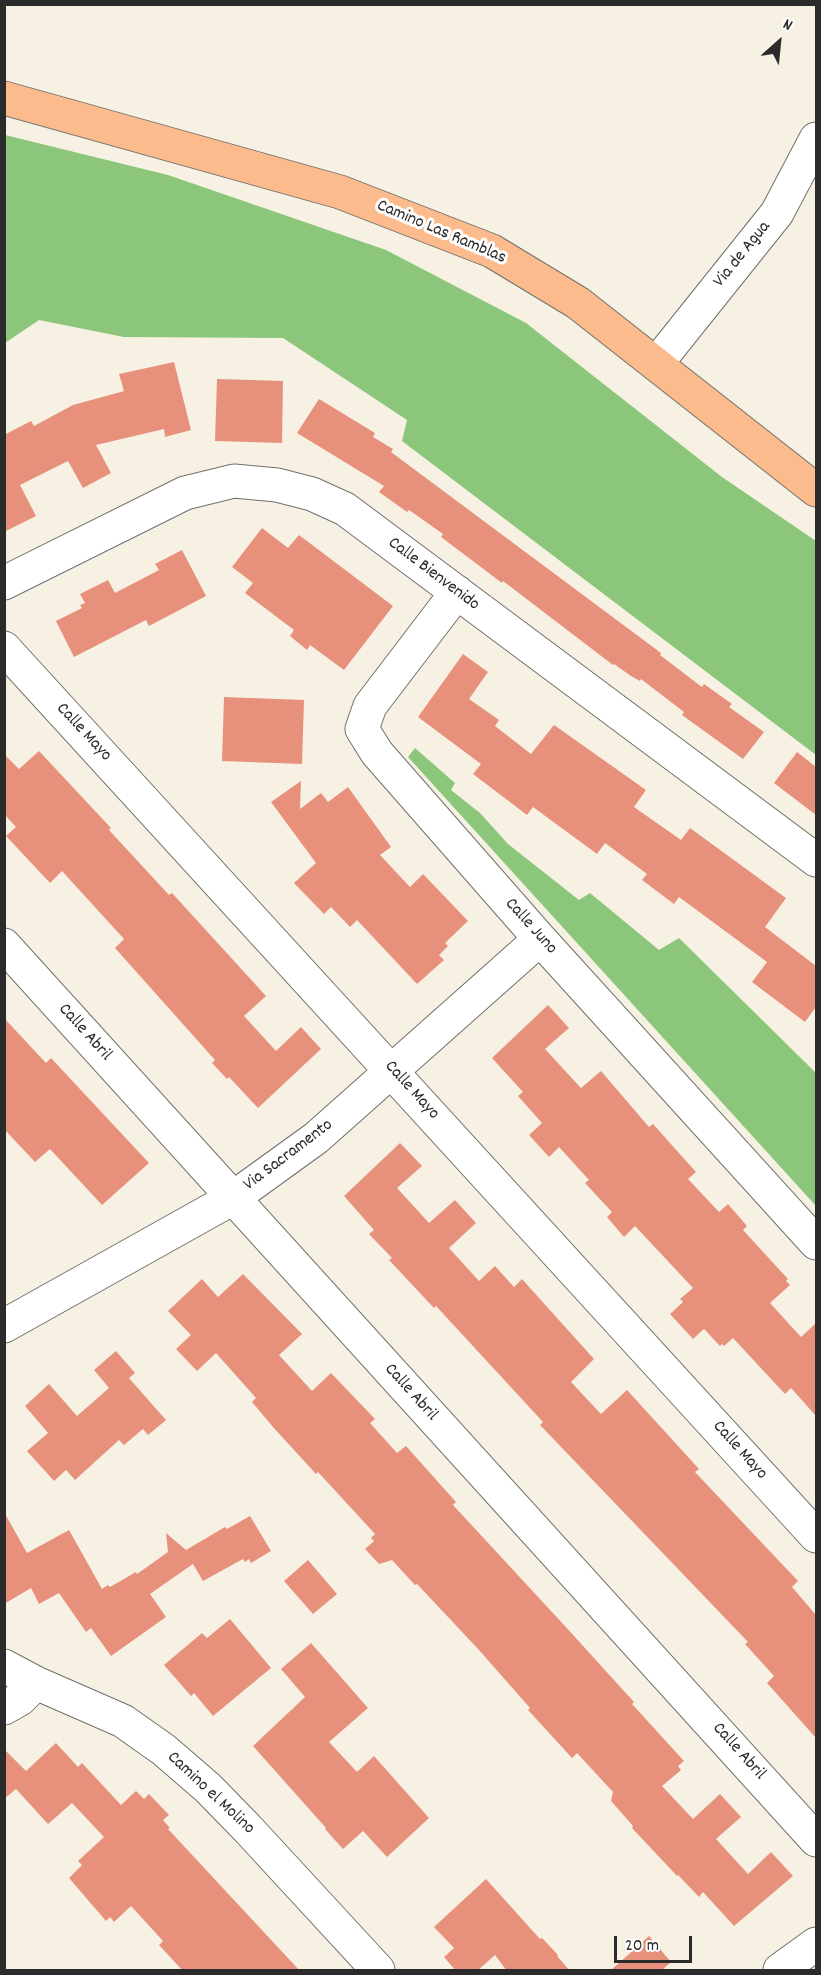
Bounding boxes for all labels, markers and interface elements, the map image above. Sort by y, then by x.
north arrow [749,12,809,72]
text: N [779,13,796,38]
street label: Camino Las Ramblas [373,196,509,270]
street label: Via de Agua [710,218,776,292]
street label: Calle Bienvenido [383,533,483,617]
street label: Calle Mayo [50,699,116,767]
street label: Calle Juno [499,894,561,960]
street label: Calle Abril [53,1000,115,1066]
street label: Calle Mayo [379,1057,443,1125]
street label: Via Sacramento [240,1115,338,1197]
street label: Calle Abril [379,1360,441,1426]
street label: Calle Mayo [707,1417,771,1485]
street label: Calle Abril [707,1719,769,1785]
street label: Camino el Molino [162,1748,258,1840]
scale bar [617,1924,695,1962]
text: 20 m [625,1934,659,1959]

